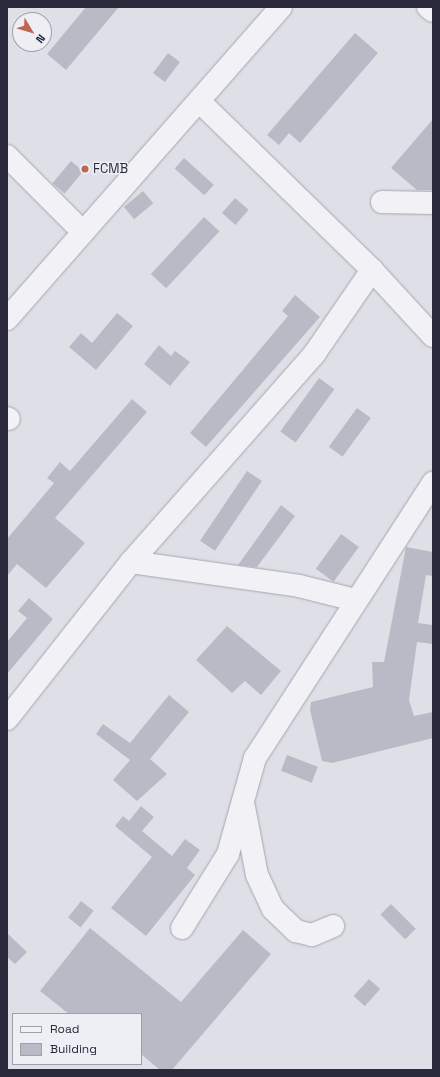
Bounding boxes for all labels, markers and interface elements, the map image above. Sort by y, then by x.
north arrow [12,12,52,52]
text: N [33,32,48,46]
place label: FCMB [93,161,128,177]
marker: FCMB [80,164,90,174]
legend [12,1013,142,1065]
text: Road [50,1021,79,1037]
text: Building [50,1041,97,1057]

